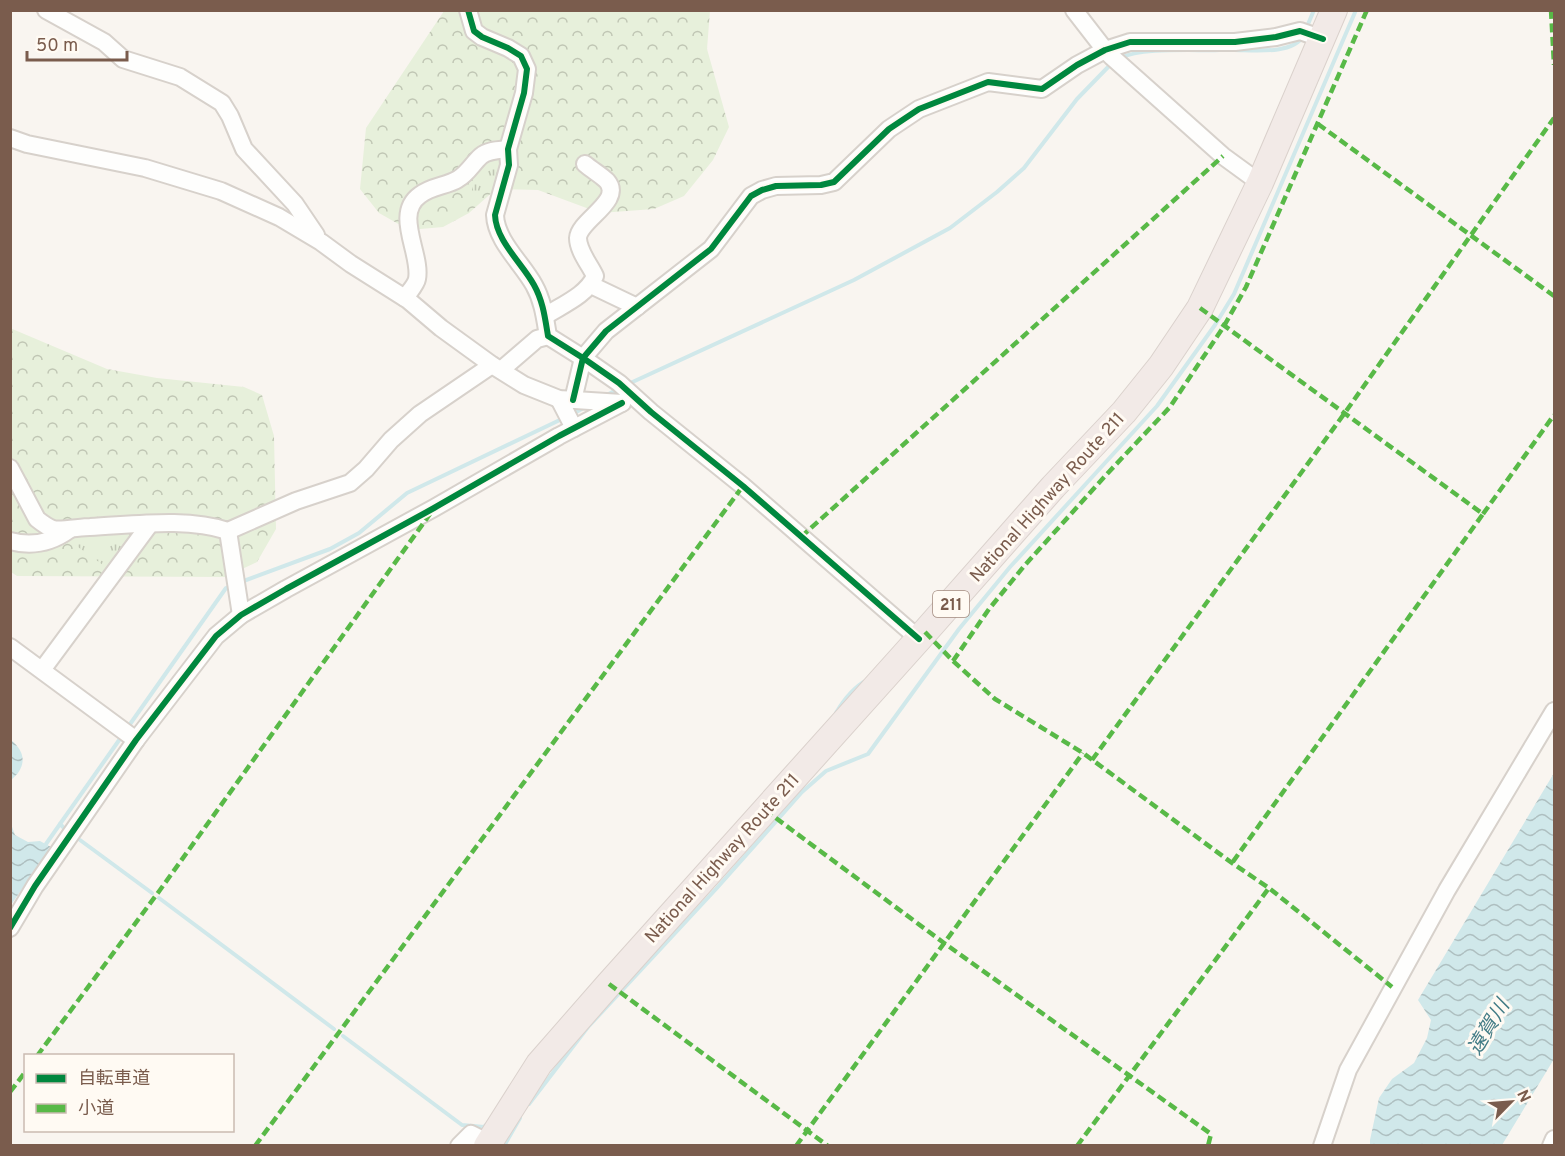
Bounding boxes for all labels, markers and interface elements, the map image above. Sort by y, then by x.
scale bar [27,24,128,62]
text: 50 m [36,35,78,58]
street label: National Highway Route 211 [966,408,1131,588]
road number: 211 [933,591,969,617]
street label: National Highway Route 211 [641,769,806,949]
water label: 遠賀川 [1463,994,1517,1060]
legend [24,1054,234,1132]
text: 自転車道 [78,1068,150,1091]
north arrow [1481,1072,1541,1132]
text: N [1511,1087,1534,1106]
text: 小道 [78,1098,114,1121]

